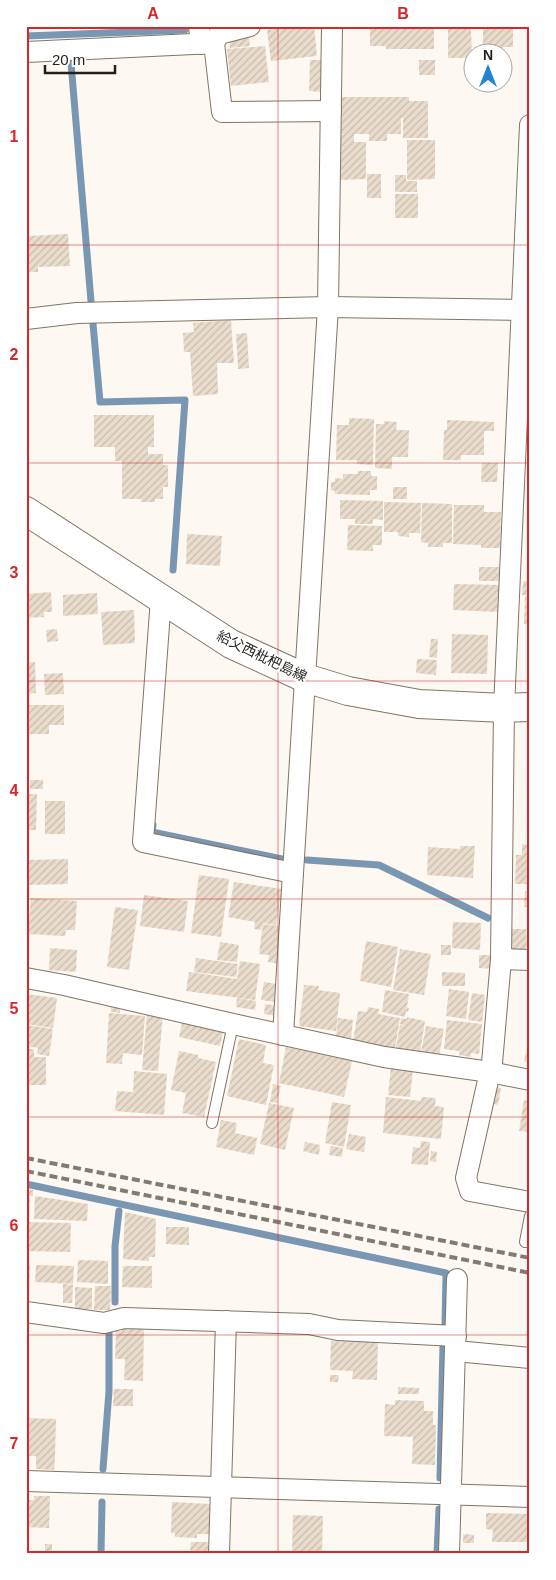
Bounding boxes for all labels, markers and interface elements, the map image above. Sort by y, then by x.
text: A [147,5,159,22]
text: B [397,5,409,22]
scale bar [45,42,115,74]
north arrow [464,42,514,92]
text: N [483,47,493,63]
text: 20 m [52,51,85,68]
text: 1 [10,128,19,145]
text: 2 [10,346,19,363]
text: 3 [10,564,19,581]
street label: 給父西枇杷島線 [214,627,310,685]
text: 4 [10,782,19,799]
text: 5 [10,1000,19,1017]
text: 6 [10,1217,19,1234]
text: 7 [10,1435,19,1452]

